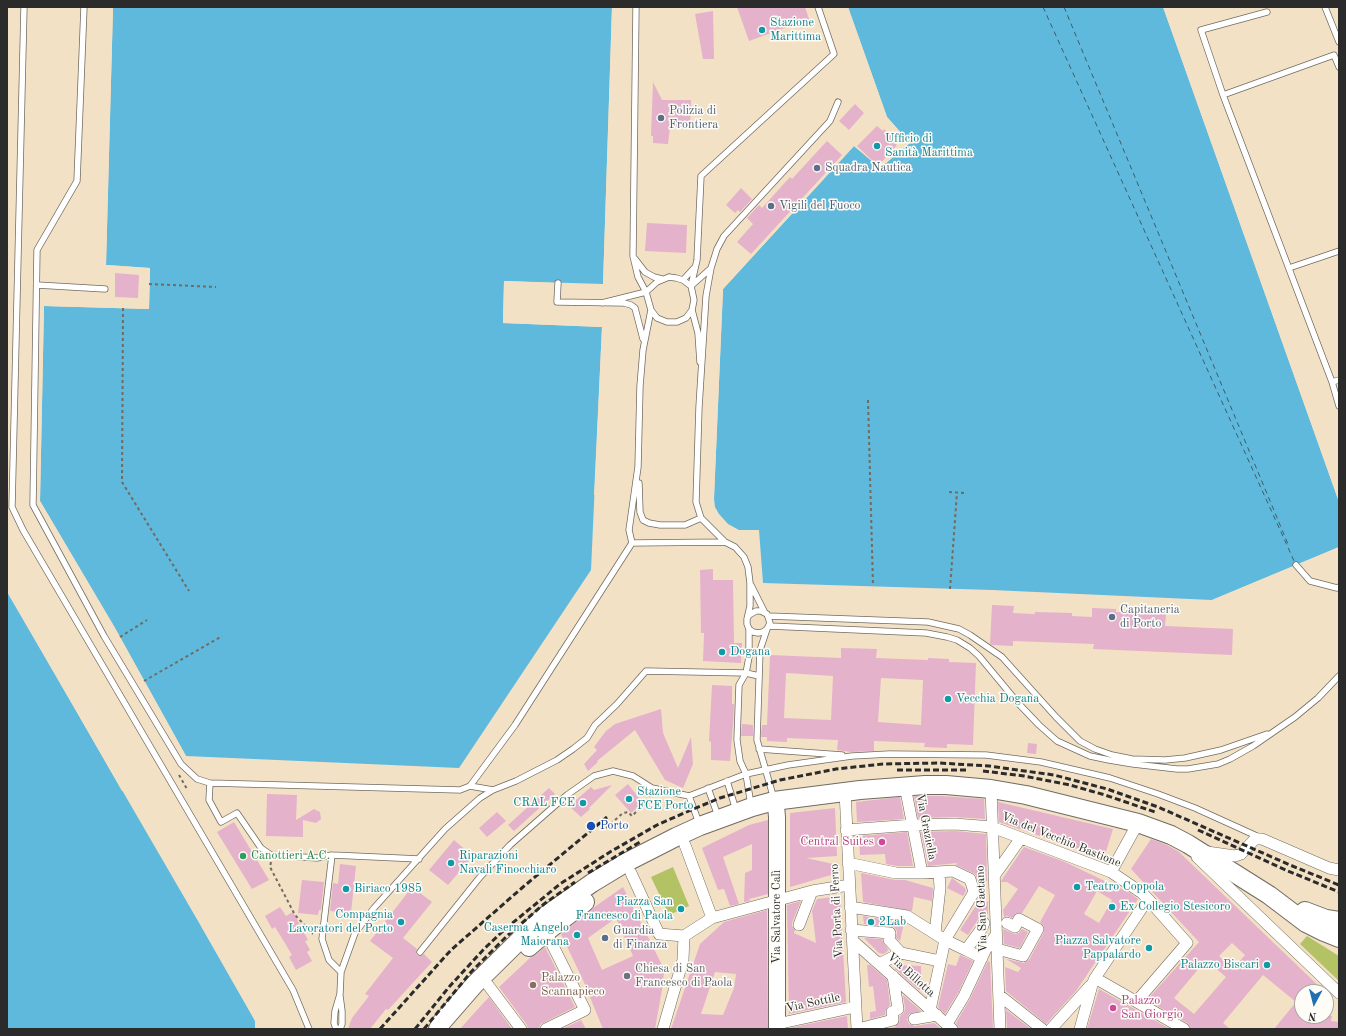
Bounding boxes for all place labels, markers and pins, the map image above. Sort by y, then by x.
place label: Stazione Marittima [770,16,821,44]
marker: Stazione Marittima [757,25,767,35]
place label: Polizia di Frontiera [669,104,718,132]
marker: Polizia di Frontiera [656,113,666,123]
place label: Ufficio di Sanità Marittima [885,132,973,160]
marker: Ufficio di Sanità Marittima [872,141,882,151]
place label: Squadra Nautica [825,161,911,175]
marker: Squadra Nautica [812,163,822,173]
place label: Vigili del Fuoco [779,199,861,213]
marker: Vigili del Fuoco [766,201,776,211]
place label: Capitaneria di Porto [1120,603,1180,631]
marker: Capitaneria di Porto [1107,612,1117,622]
place label: Dogana [730,645,770,659]
marker: Dogana [717,647,727,657]
place label: Vecchia Dogana [956,692,1039,706]
marker: Vecchia Dogana [943,694,953,704]
place label: Stazione FCE Porto [637,785,693,813]
marker: Stazione FCE Porto [624,794,634,804]
place label: CRAL FCE [513,796,575,810]
marker: CRAL FCE [578,798,588,808]
place label: Porto [600,819,629,833]
marker: Porto [585,820,597,832]
place label: Central Suites [800,835,874,849]
marker: Central Suites [877,837,887,847]
place label: Canottieri A.C. [251,849,330,863]
place label: Riparazioni Navali Finocchiaro [459,849,556,877]
marker: Canottieri A.C. [238,851,248,861]
marker: Riparazioni Navali Finocchiaro [446,858,456,868]
place label: Teatro Coppola [1085,880,1164,894]
place label: Biriaco 1985 [354,882,422,896]
marker: Teatro Coppola [1072,882,1082,892]
marker: Biriaco 1985 [341,884,351,894]
place label: Piazza San Francesco di Paola [576,895,673,923]
place label: Ex Collegio Stesicoro [1120,900,1231,914]
marker: Ex Collegio Stesicoro [1107,902,1117,912]
marker: Piazza San Francesco di Paola [676,904,686,914]
place label: Compagnia Lavoratori del Porto [288,908,393,936]
place label: 2Lab [879,915,906,929]
marker: Compagnia Lavoratori del Porto [396,917,406,927]
marker: 2Lab [866,917,876,927]
place label: Caserma Angelo Maiorana [484,921,569,949]
place label: Guardia di Finanza [613,924,667,952]
marker: Caserma Angelo Maiorana [572,930,582,940]
marker: Guardia di Finanza [600,933,610,943]
place label: Piazza Salvatore Pappalardo [1055,934,1141,962]
marker: Piazza Salvatore Pappalardo [1144,943,1154,953]
place label: Palazzo Biscari [1180,958,1259,972]
marker: Palazzo Biscari [1262,960,1272,970]
place label: Chiesa di San Francesco di Paola [635,962,732,990]
place label: Palazzo Scannapieco [541,971,605,999]
marker: Chiesa di San Francesco di Paola [622,971,632,981]
marker: Palazzo Scannapieco [528,980,538,990]
place label: Palazzo San Giorgio [1121,994,1183,1022]
marker: Palazzo San Giorgio [1108,1003,1118,1013]

